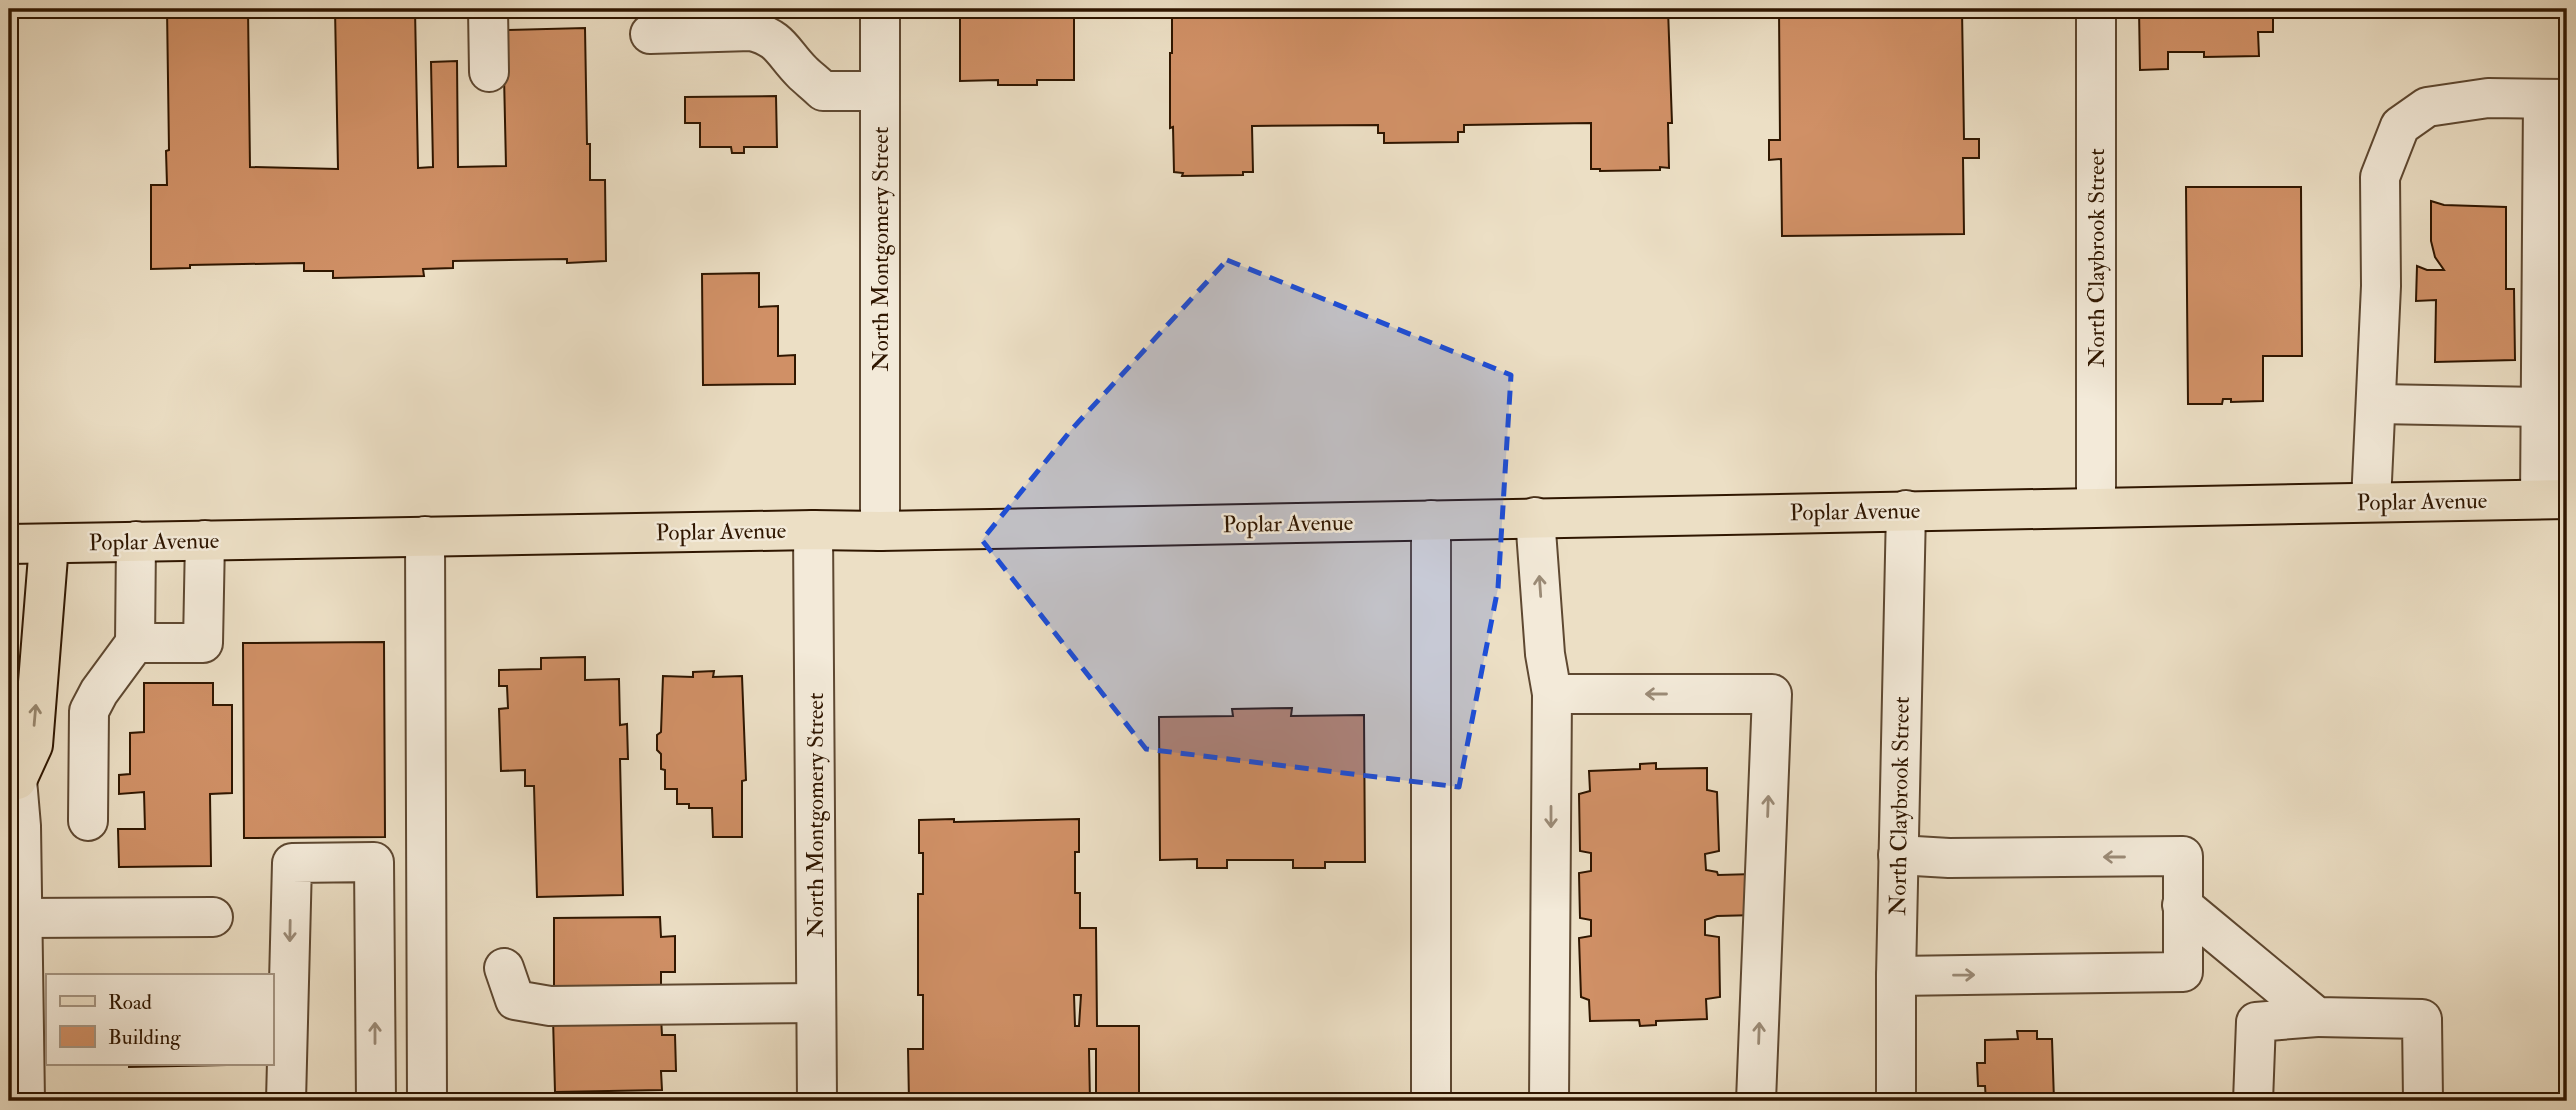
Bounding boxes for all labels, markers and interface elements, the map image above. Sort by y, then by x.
street label: North Montgomery Street [866,127,895,371]
street label: North Claybrook Street [2082,148,2111,368]
street label: Poplar Avenue [2356,486,2488,518]
street label: Poplar Avenue [1789,496,1921,528]
street label: Poplar Avenue [1222,508,1354,540]
street label: Poplar Avenue [655,516,787,548]
street label: Poplar Avenue [88,526,220,558]
one-way arrow [1533,575,1546,598]
one-way arrow [1645,687,1668,701]
street label: North Montgomery Street [801,693,830,937]
street label: North Claybrook Street [1883,696,1916,916]
one-way arrow [29,705,42,727]
one-way arrow [1761,794,1774,817]
one-way arrow [1544,805,1558,828]
one-way arrow [2103,850,2126,864]
one-way arrow [284,919,297,942]
one-way arrow [1952,969,1975,982]
legend [46,974,273,1064]
text: Road [108,989,153,1016]
one-way arrow [369,1022,382,1045]
one-way arrow [1753,1022,1766,1045]
text: Building [108,1024,181,1051]

